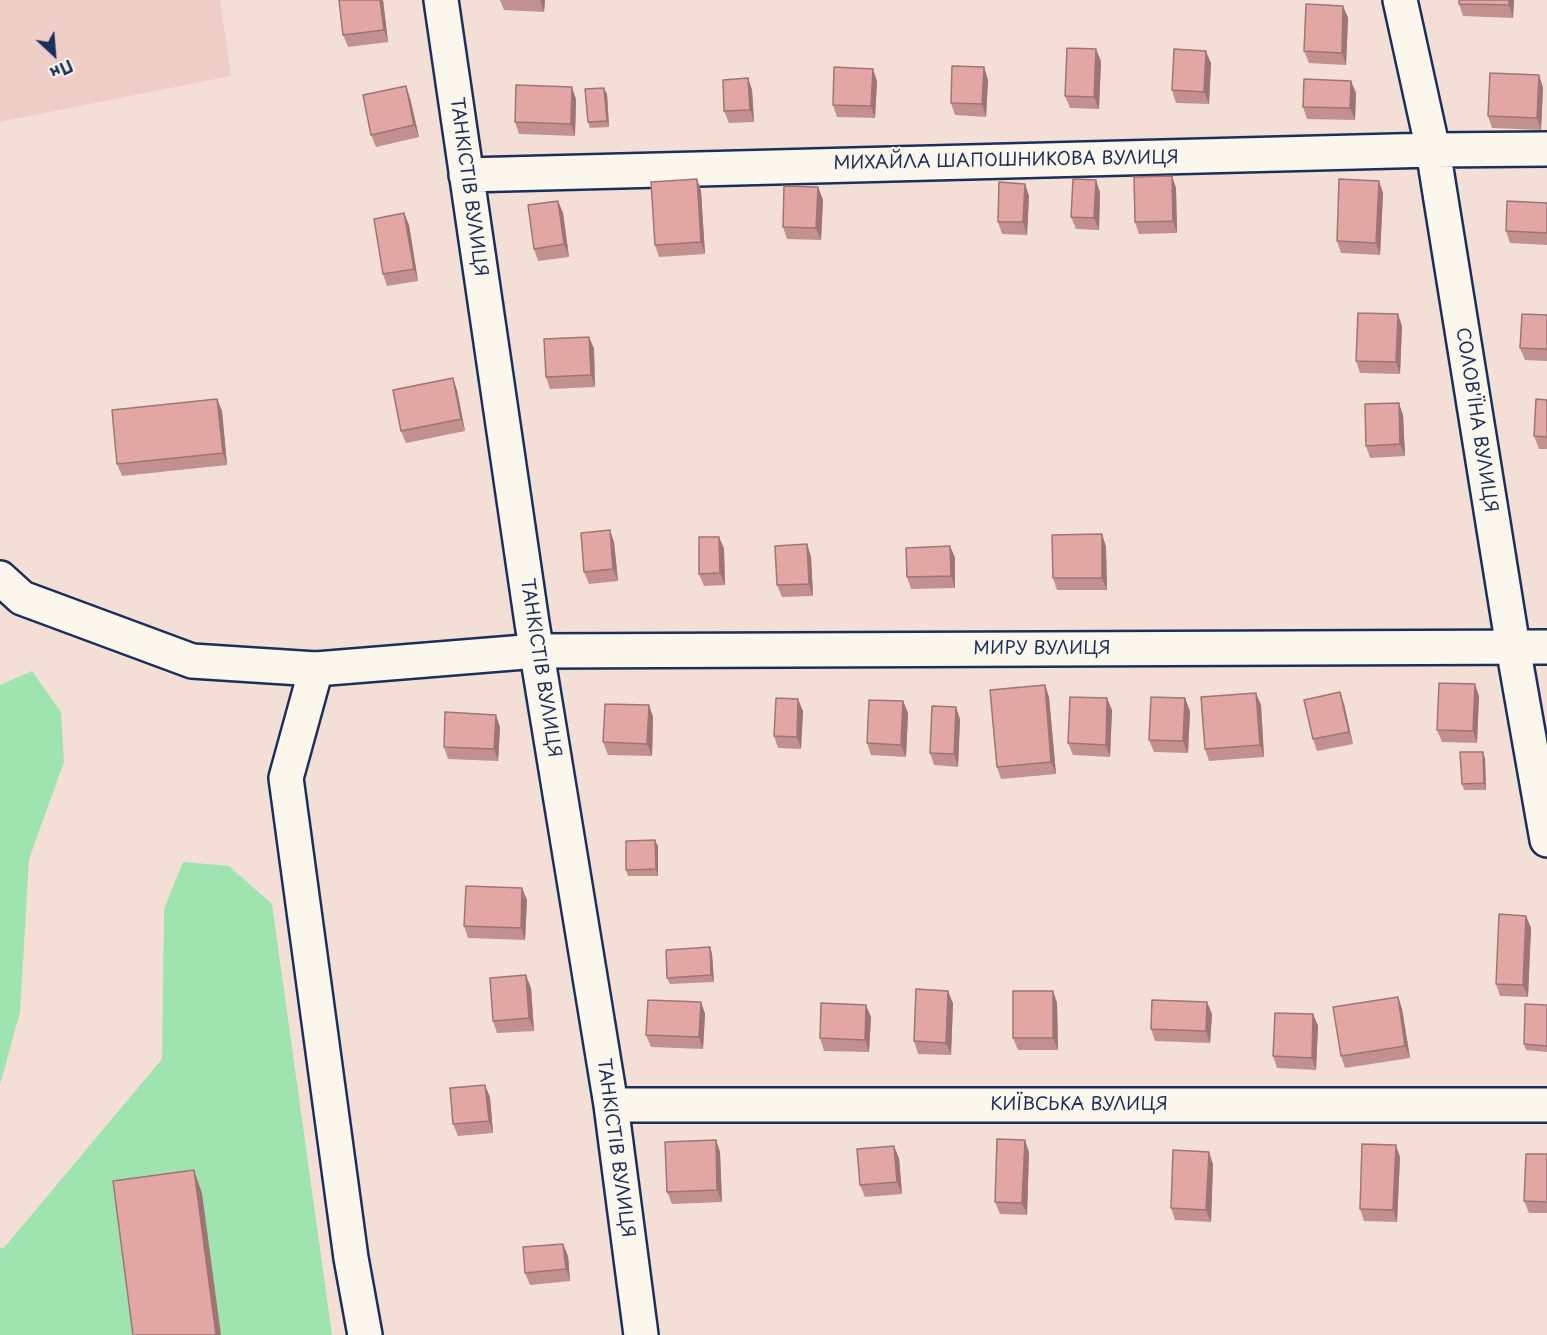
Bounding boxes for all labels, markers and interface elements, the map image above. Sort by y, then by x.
north arrow [24,24,84,84]
text: Пн [46,54,78,86]
street label: ТАНКІСТІВ ВУЛИЦЯ [445,96,491,278]
street label: МИХАЙЛА ШАПОШНИКОВА ВУЛИЦЯ [833,147,1179,175]
street label: СОЛОВ'ЇНА ВУЛИЦЯ [1451,326,1501,514]
street label: ТАНКІСТІВ ВУЛИЦЯ [515,577,565,759]
street label: МИРУ ВУЛИЦЯ [973,638,1111,660]
street label: ТАНКІСТІВ ВУЛИЦЯ [592,1057,638,1239]
street label: КИЇВСЬКА ВУЛИЦЯ [990,1094,1168,1116]

